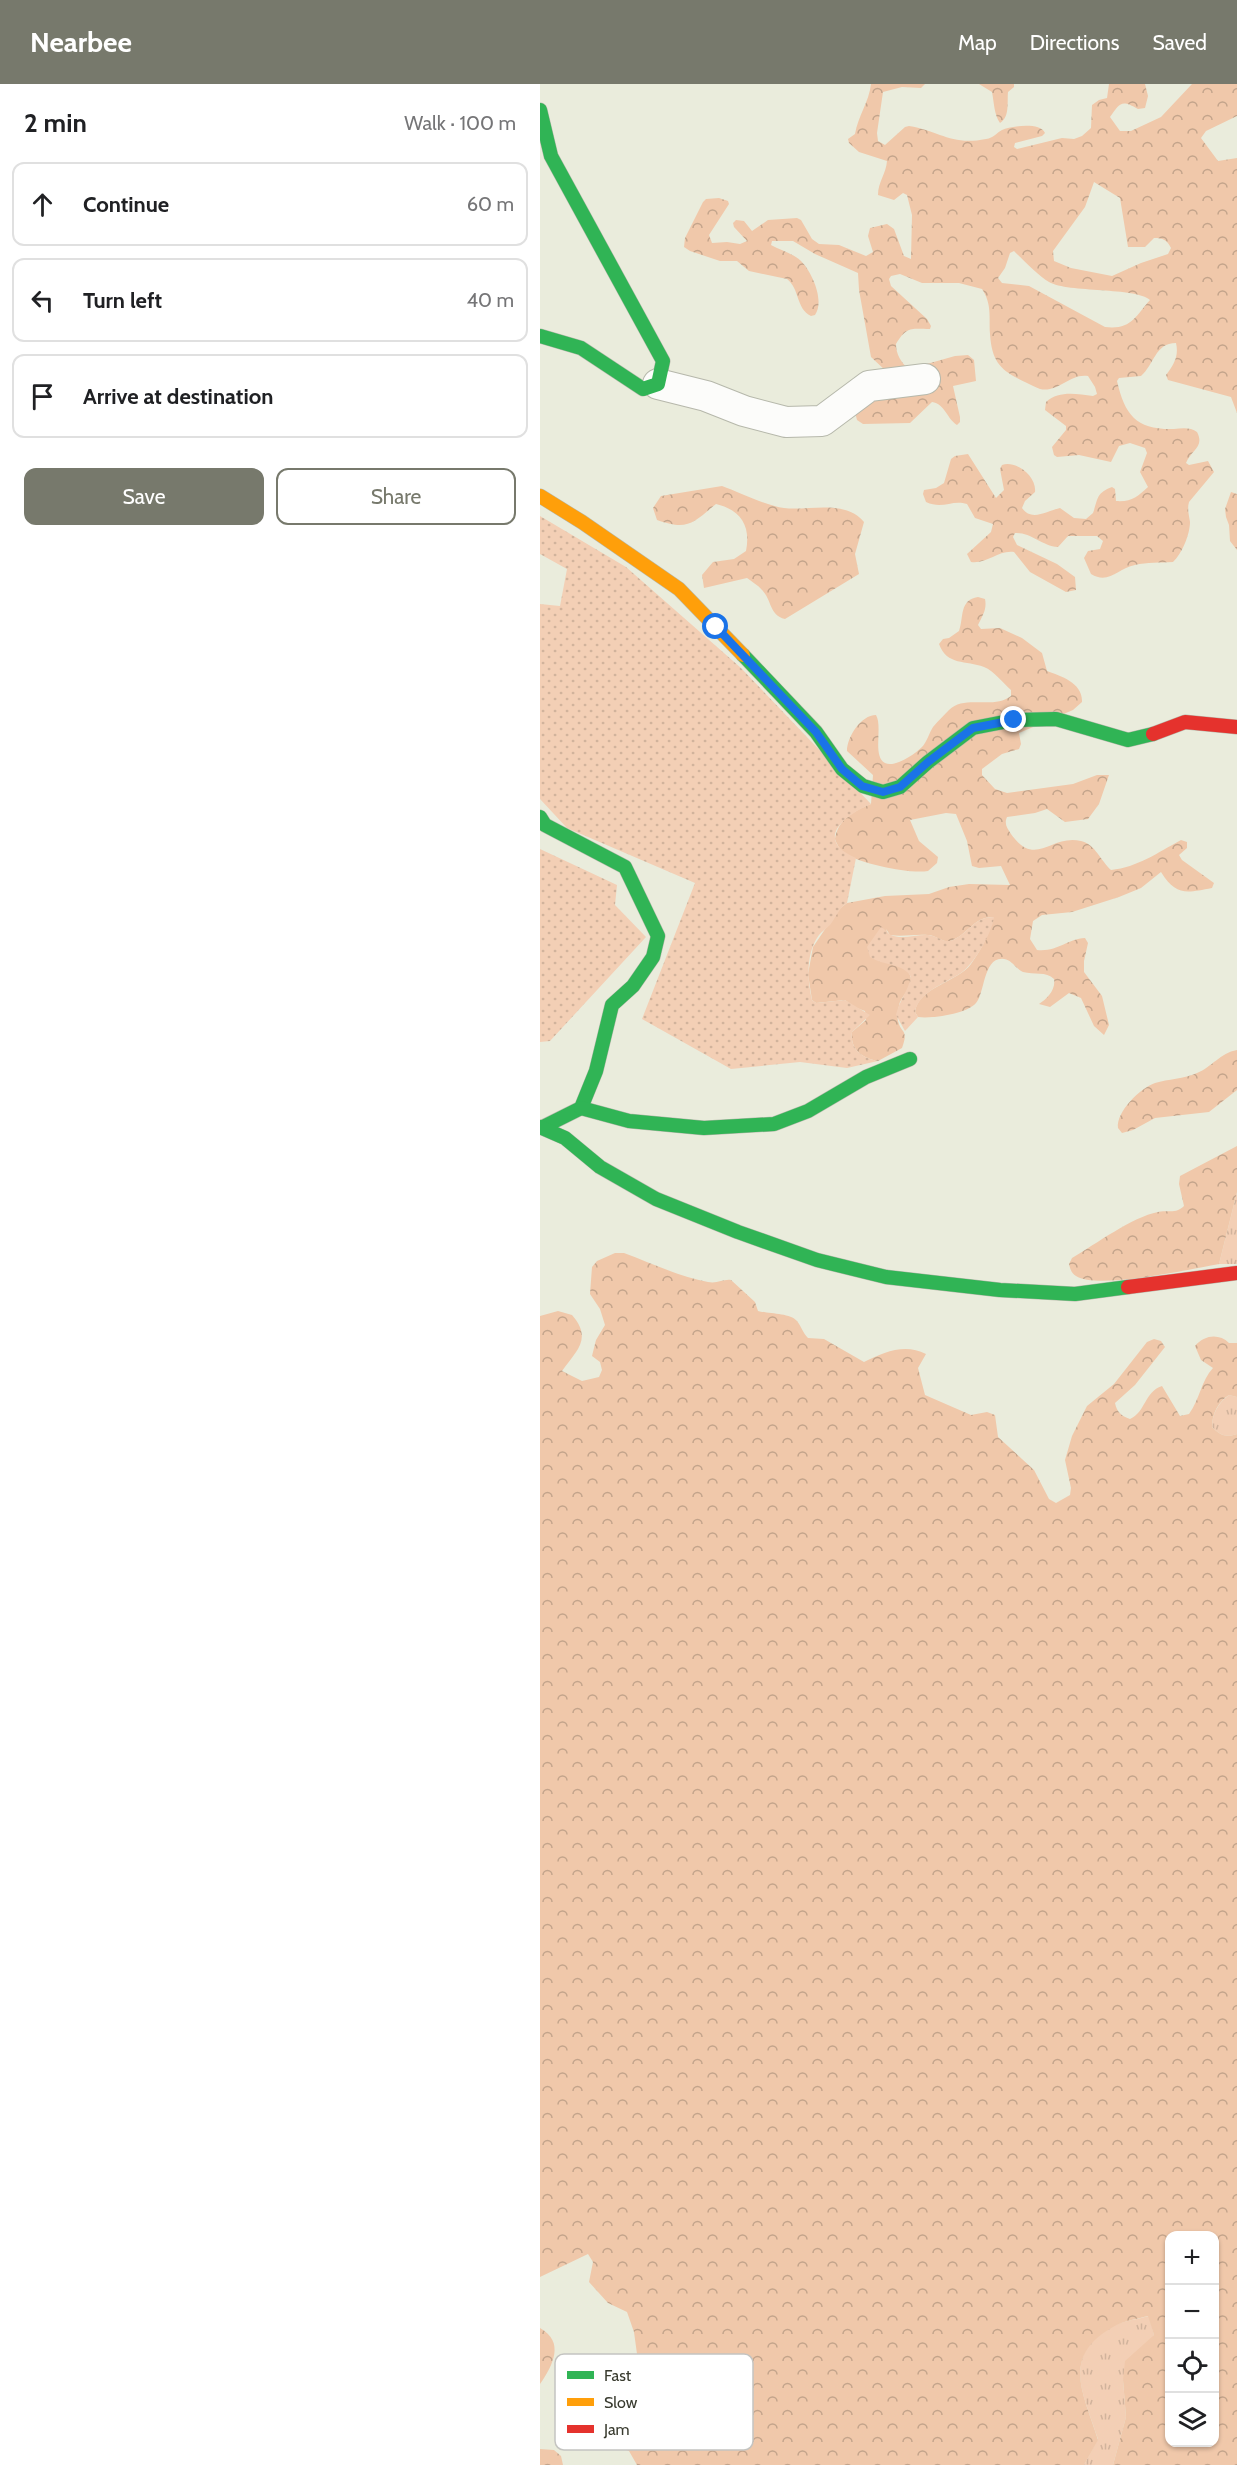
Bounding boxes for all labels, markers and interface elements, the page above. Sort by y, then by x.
text: Nearbee [30,25,132,59]
text: Map [958,30,997,55]
text: Directions [1030,30,1119,55]
text: Saved [1152,30,1207,55]
text: 2 min [24,107,87,139]
text: Walk · 100 m [404,111,516,135]
icon: ahead [26,188,59,221]
text: Continue [83,191,169,218]
text: 60 m [467,192,514,216]
icon: left [26,284,59,317]
text: Turn left [83,287,162,314]
text: 40 m [466,288,514,312]
icon: arrive [26,380,59,413]
text: Arrive at destination [83,383,273,410]
button: Save [24,468,264,525]
button: Share [276,468,516,525]
route start [702,613,728,639]
route end [1000,706,1026,732]
map controls [1165,2231,1219,2447]
button: + [1165,2231,1219,2285]
button: − [1165,2285,1219,2339]
button: locate [1165,2339,1219,2393]
legend [555,2354,753,2450]
text: Fast [604,2366,632,2385]
text: Slow [604,2393,638,2412]
button: layers [1165,2393,1219,2447]
text: Jam [603,2420,630,2439]

